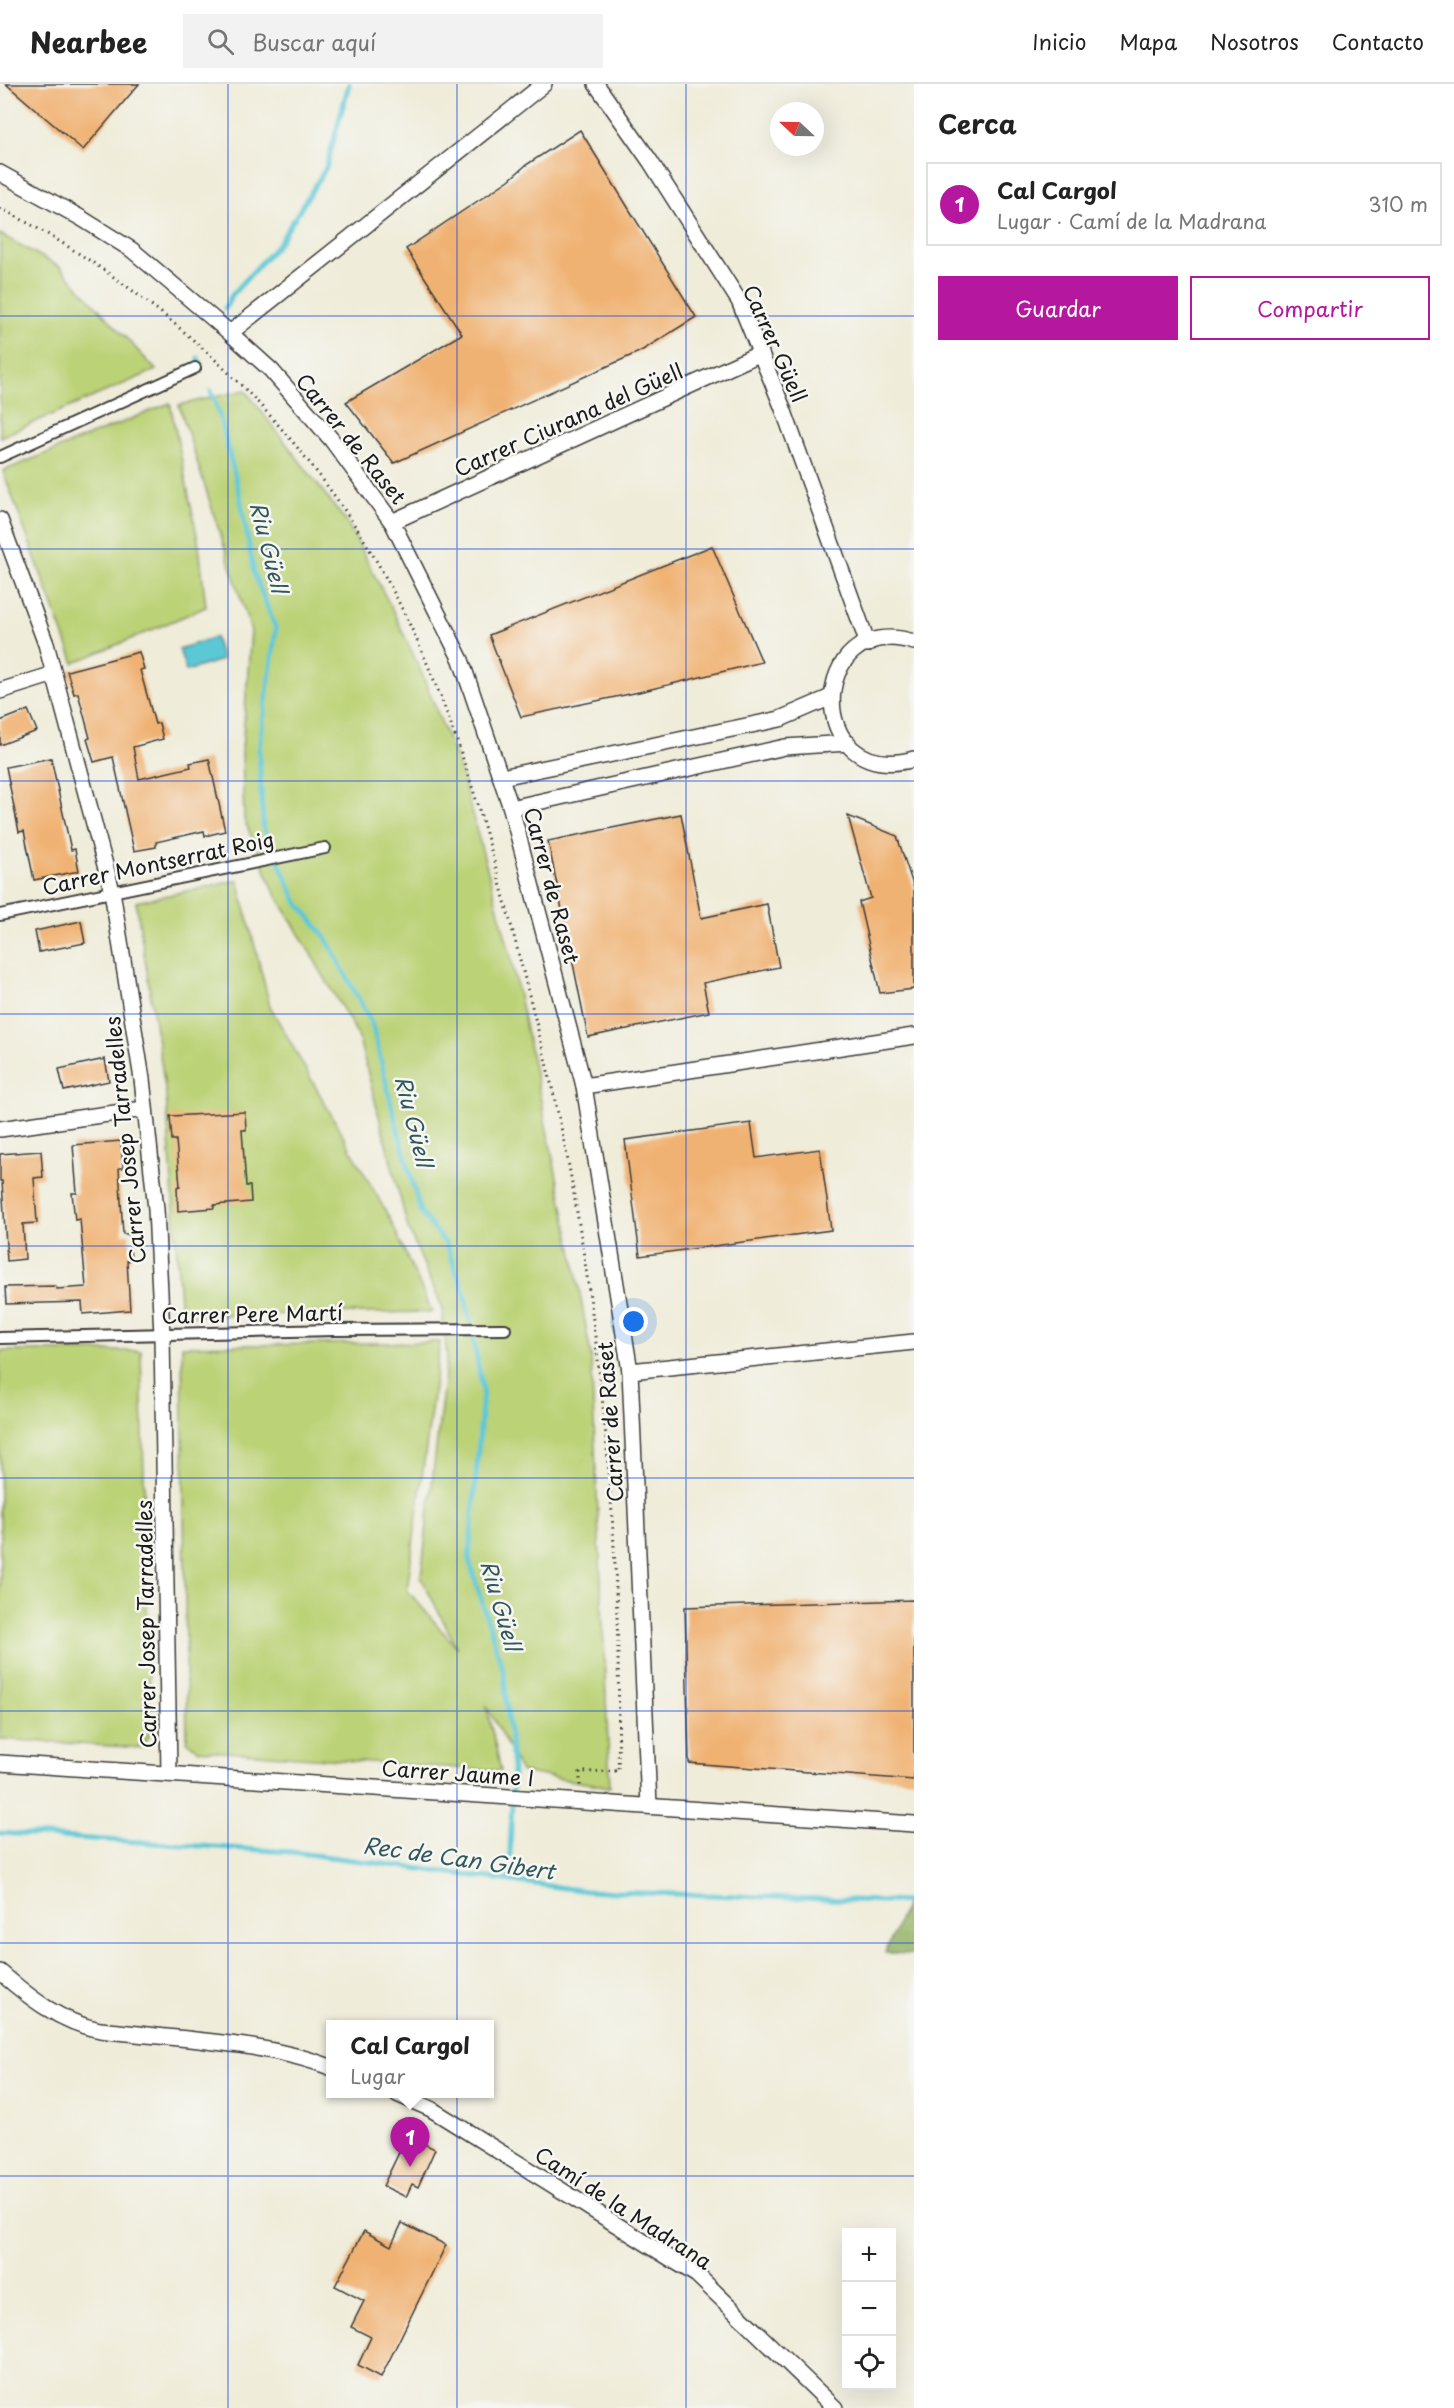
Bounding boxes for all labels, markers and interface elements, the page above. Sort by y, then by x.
search box [183,14,603,68]
text: Nearbee [30,20,147,63]
icon: search [204,25,237,58]
text: Buscar aquí [252,25,376,58]
text: Inicio [1032,25,1086,57]
text: Mapa [1119,25,1177,57]
text: Nosotros [1210,25,1299,57]
text: Contacto [1332,25,1424,57]
north arrow [770,102,824,156]
text: Cerca [938,104,1017,143]
text: Cal Cargol [997,173,1117,206]
text: 1 [955,189,964,219]
text: 310 m [1368,189,1428,219]
text: Lugar · Camí de la Madrana [997,206,1266,236]
button: Guardar [938,276,1178,340]
button: Compartir [1190,276,1430,340]
street label: Carrer Güell [736,279,816,407]
street label: Carrer Ciurana del Güell [448,354,688,484]
street label: Carrer de Raset [289,365,415,511]
water label: Riu Güell [243,498,298,599]
street label: Carrer de Raset [517,803,589,967]
street label: Carrer Montserrat Roig [39,822,277,902]
street label: Carrer Josep Tarradelles [95,1015,153,1265]
water label: Riu Güell [388,1072,443,1173]
street label: Carrer Pere Martí [161,1295,343,1331]
your location [619,1307,648,1336]
street label: Carrer de Raset [587,1341,631,1503]
street label: Carrer Josep Tarradelles [127,1499,163,1749]
water label: Riu Güell [473,1556,531,1657]
street label: Carrer Jaume I [381,1751,535,1793]
water label: Rec de Can Gibert [361,1827,560,1887]
popup [326,2020,494,2098]
text: Cal Cargol [350,2028,470,2061]
text: Lugar [350,2061,405,2091]
pin: 1 [390,2118,430,2167]
street label: Camí de la Madrana [529,2138,720,2277]
map controls [842,2228,896,2390]
button: + [842,2228,896,2282]
button: − [842,2282,896,2336]
button: locate [842,2336,896,2390]

